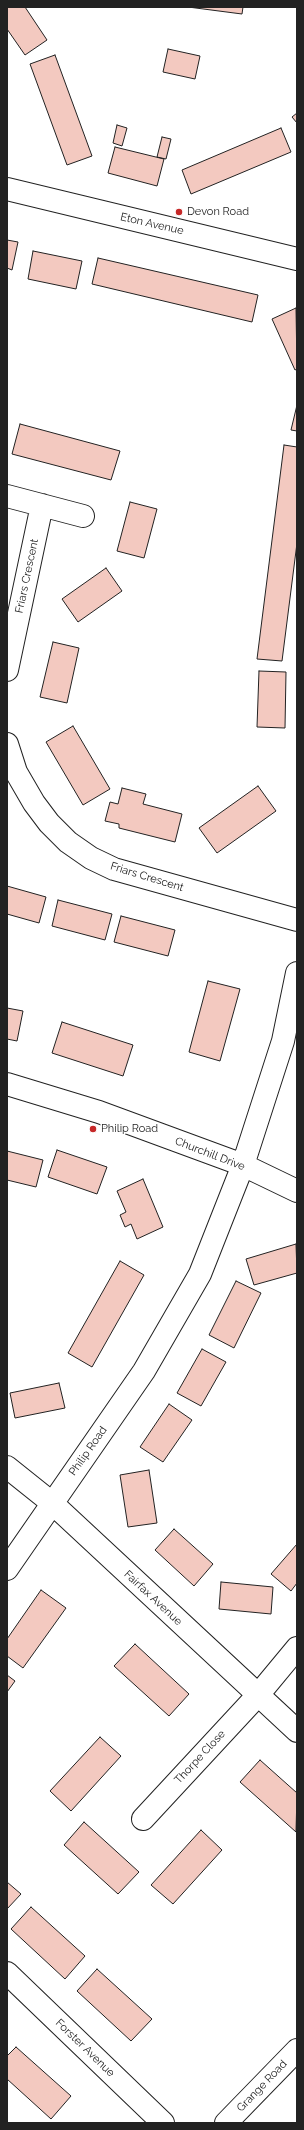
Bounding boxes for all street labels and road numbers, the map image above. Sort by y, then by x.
street label: Eton Avenue [119,210,185,238]
street label: Friars Crescent [13,538,41,614]
street label: Friars Crescent [109,860,185,894]
street label: Churchill Drive [173,1135,247,1173]
street label: Philip Road [66,1424,110,1478]
street label: Fairfax Avenue [121,1568,185,1628]
street label: Thorpe Close [172,1727,228,1787]
street label: Forster Avenue [53,2016,117,2080]
street label: Grange Road [234,2057,290,2115]

